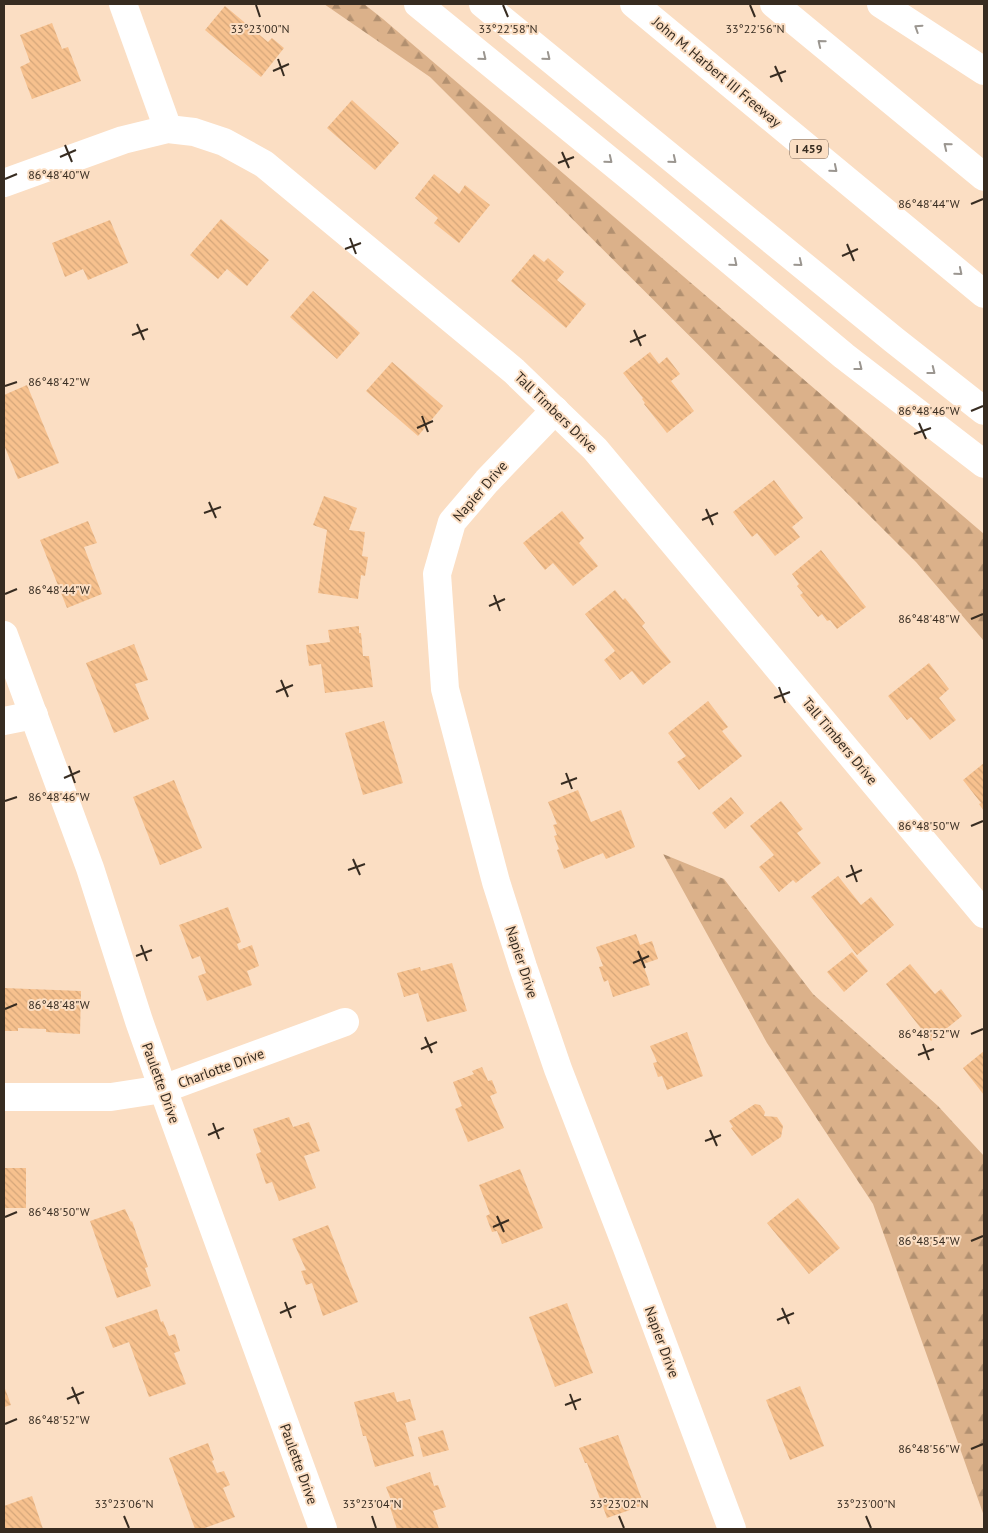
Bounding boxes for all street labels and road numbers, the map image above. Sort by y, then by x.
street label: John M. Harbert III Freeway [648,12,785,131]
road number: I 459 [790,140,828,158]
street label: Tall Timbers Drive [511,368,601,456]
street label: Napier Drive [449,457,511,525]
street label: Tall Timbers Drive [798,694,882,788]
street label: Napier Drive [502,924,542,1000]
street label: Paulette Drive [138,1040,184,1126]
street label: Charlotte Drive [175,1044,267,1092]
street label: Napier Drive [641,1304,683,1380]
street label: Paulette Drive [276,1421,322,1507]

